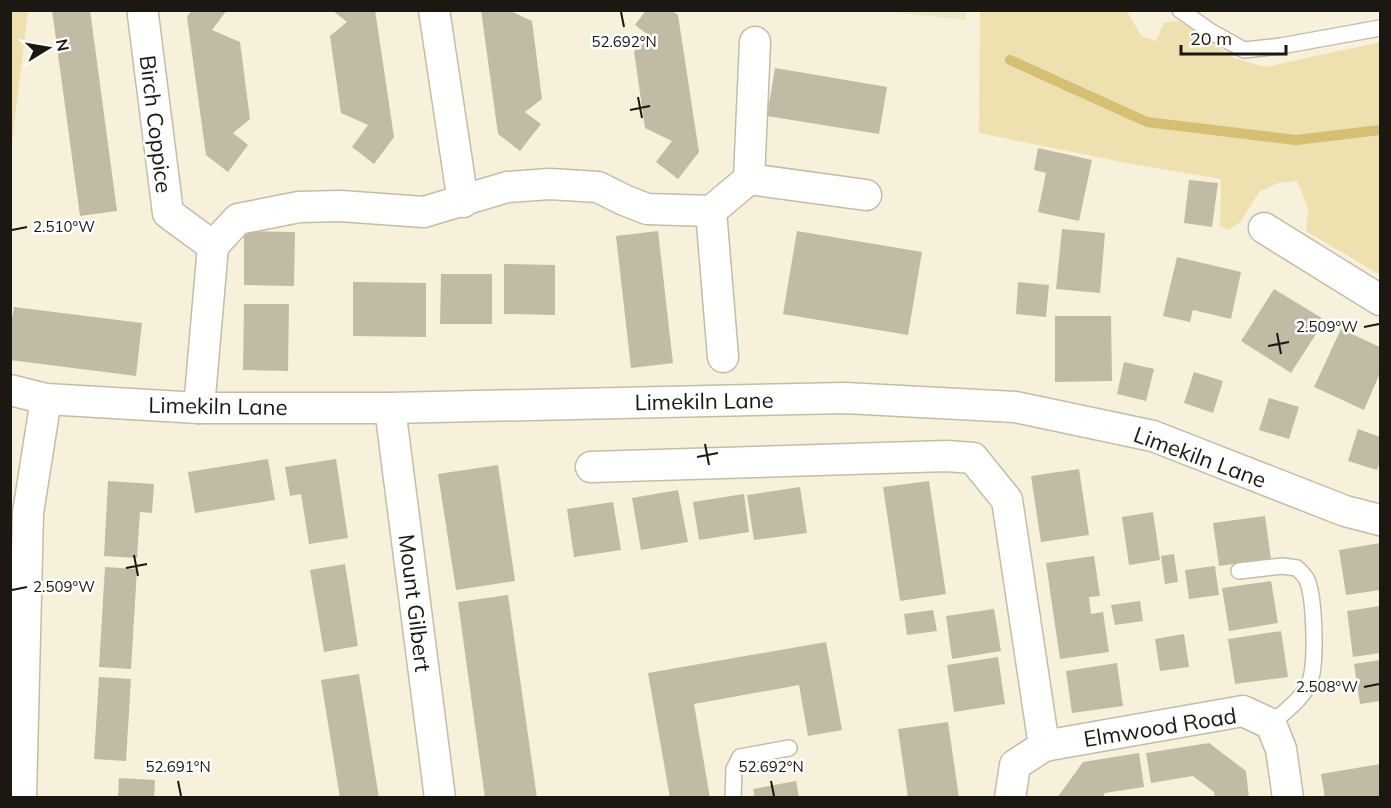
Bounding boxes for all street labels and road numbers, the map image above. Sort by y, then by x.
street label: Birch Coppice [134,53,178,195]
street label: Limekiln Lane [634,386,774,416]
street label: Limekiln Lane [148,391,288,421]
street label: Limekiln Lane [1130,420,1270,494]
street label: Mount Gilbert [393,533,437,674]
street label: Elmwood Road [1082,701,1238,753]

